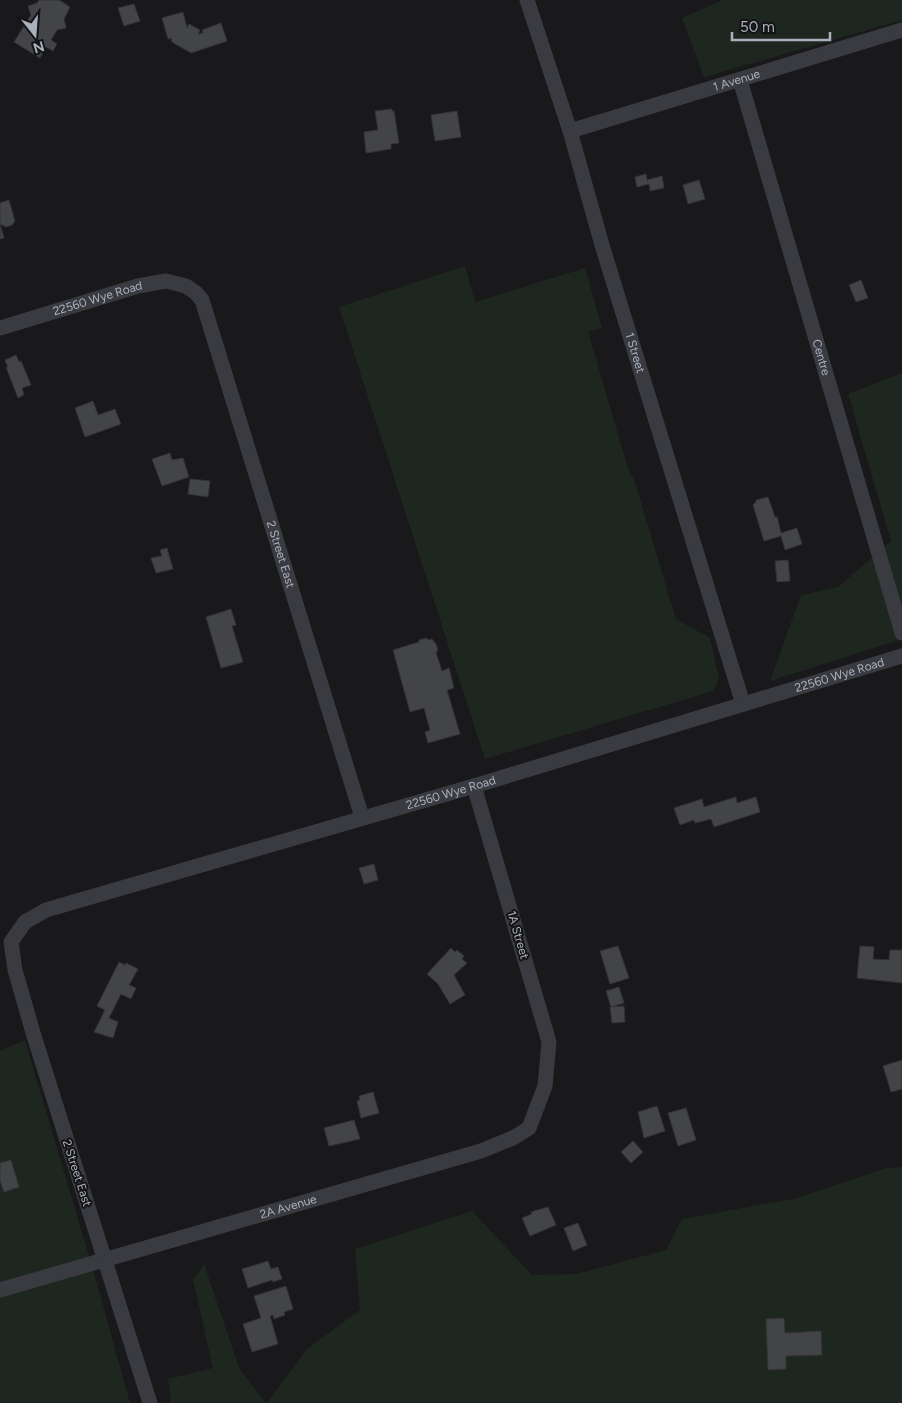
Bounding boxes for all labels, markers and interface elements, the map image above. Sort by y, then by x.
north arrow [10,10,60,60]
scale bar [732,10,830,42]
text: 50 m [740,18,775,36]
text: N [31,37,46,57]
street label: 1 Avenue [711,66,762,94]
street label: 22560 Wye Road [51,278,143,318]
street label: 1 Street [622,331,648,375]
street label: Centre [809,338,833,378]
street label: 2 Street East [264,519,298,590]
street label: 22560 Wye Road [793,655,886,695]
street label: 22560 Wye Road [404,773,497,812]
street label: 1A Street [504,909,532,961]
street label: 2 Street East [60,1138,95,1209]
street label: 2A Avenue [258,1192,319,1222]

